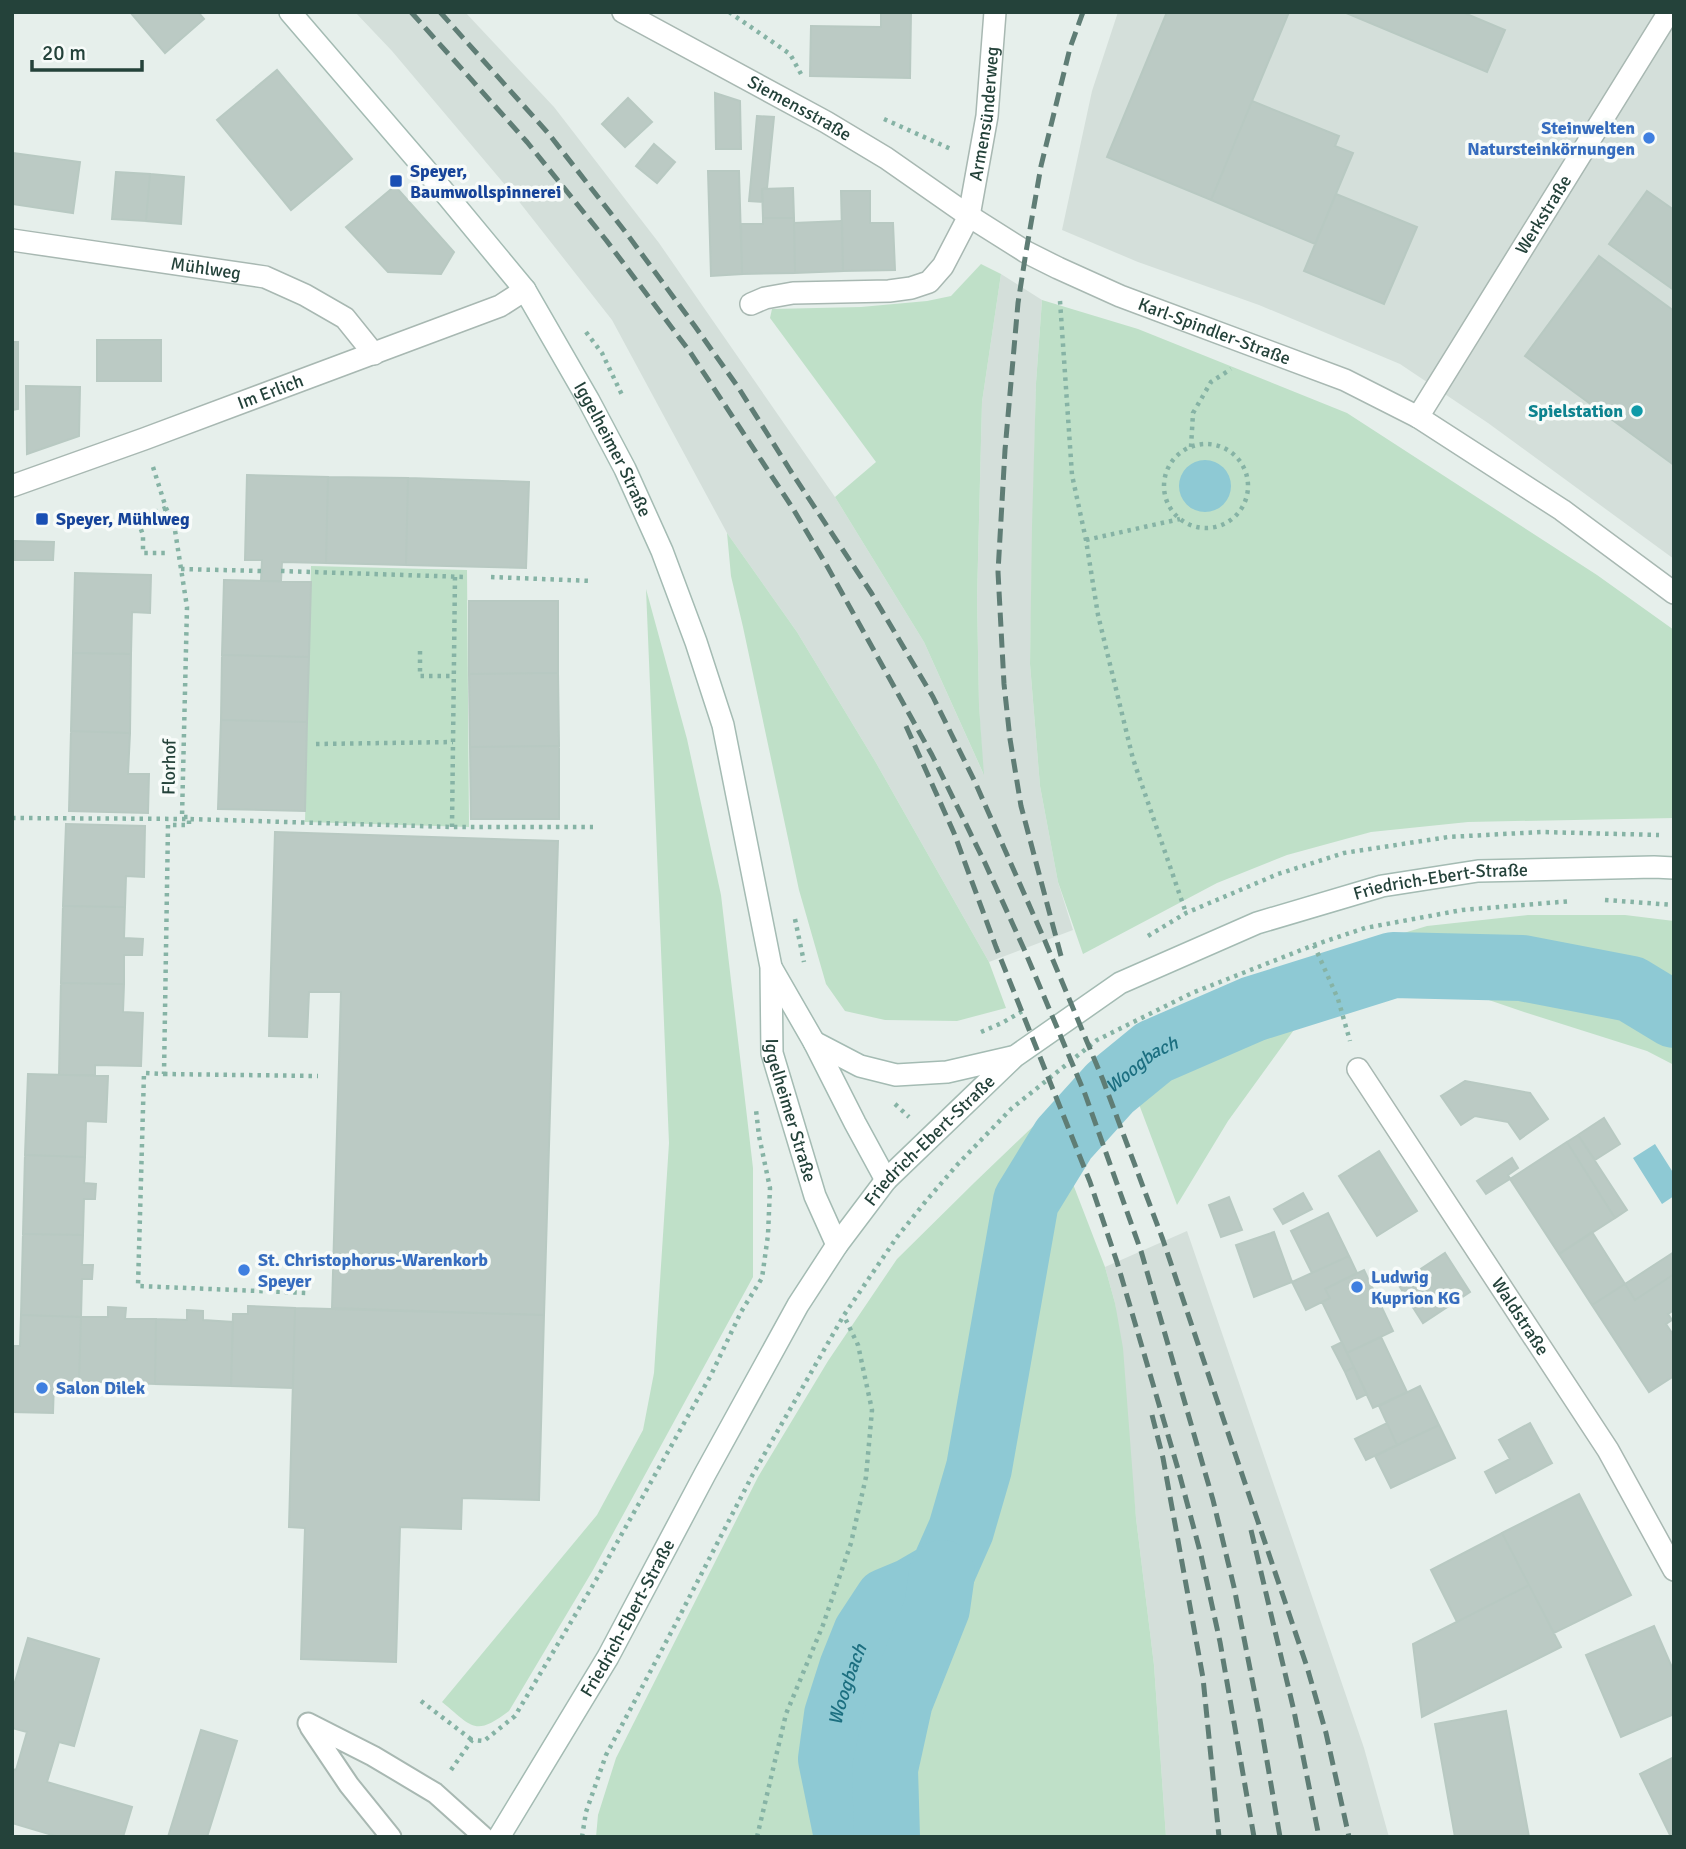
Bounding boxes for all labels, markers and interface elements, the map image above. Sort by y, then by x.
scale bar [32,28,142,72]
text: 20 m [42,40,86,66]
street label: Armensünderweg [965,46,1003,183]
street label: Siemensstraße [744,71,855,146]
place label: Steinwelten Natursteinkörnungen [1467,117,1635,160]
marker: Steinwelten Natursteinkörnungen [1641,130,1657,146]
place label: Speyer, Baumwollspinnerei [410,160,561,203]
street label: Werkstraße [1510,171,1576,258]
marker: Speyer, Baumwollspinnerei [388,173,404,189]
street label: Mühlweg [169,252,242,284]
street label: Karl-Spindler-Straße [1135,293,1294,370]
street label: Im Erlich [234,369,306,414]
street label: Iggelheimer Straße [569,378,656,520]
place label: Spielstation [1528,400,1623,422]
marker: Spielstation [1629,403,1645,419]
place label: Speyer, Mühlweg [56,508,190,530]
marker: Speyer, Mühlweg [34,511,50,527]
street label: Florhof [158,738,180,795]
street label: Friedrich-Ebert-Straße [1351,859,1528,905]
water label: Woogbach [1101,1031,1182,1099]
street label: Iggelheimer Straße [761,1038,821,1185]
street label: Friedrich-Ebert-Straße [859,1070,999,1210]
place label: St. Christophorus-Warenkorb Speyer [258,1249,488,1292]
marker: St. Christophorus-Warenkorb Speyer [236,1262,252,1278]
place label: Ludwig Kuprion KG [1371,1266,1460,1309]
street label: Waldstraße [1487,1273,1554,1360]
marker: Ludwig Kuprion KG [1349,1279,1365,1295]
place label: Salon Dilek [56,1377,146,1399]
marker: Salon Dilek [34,1380,50,1396]
street label: Friedrich-Ebert-Straße [575,1535,679,1701]
water label: Woogbach [824,1640,873,1727]

